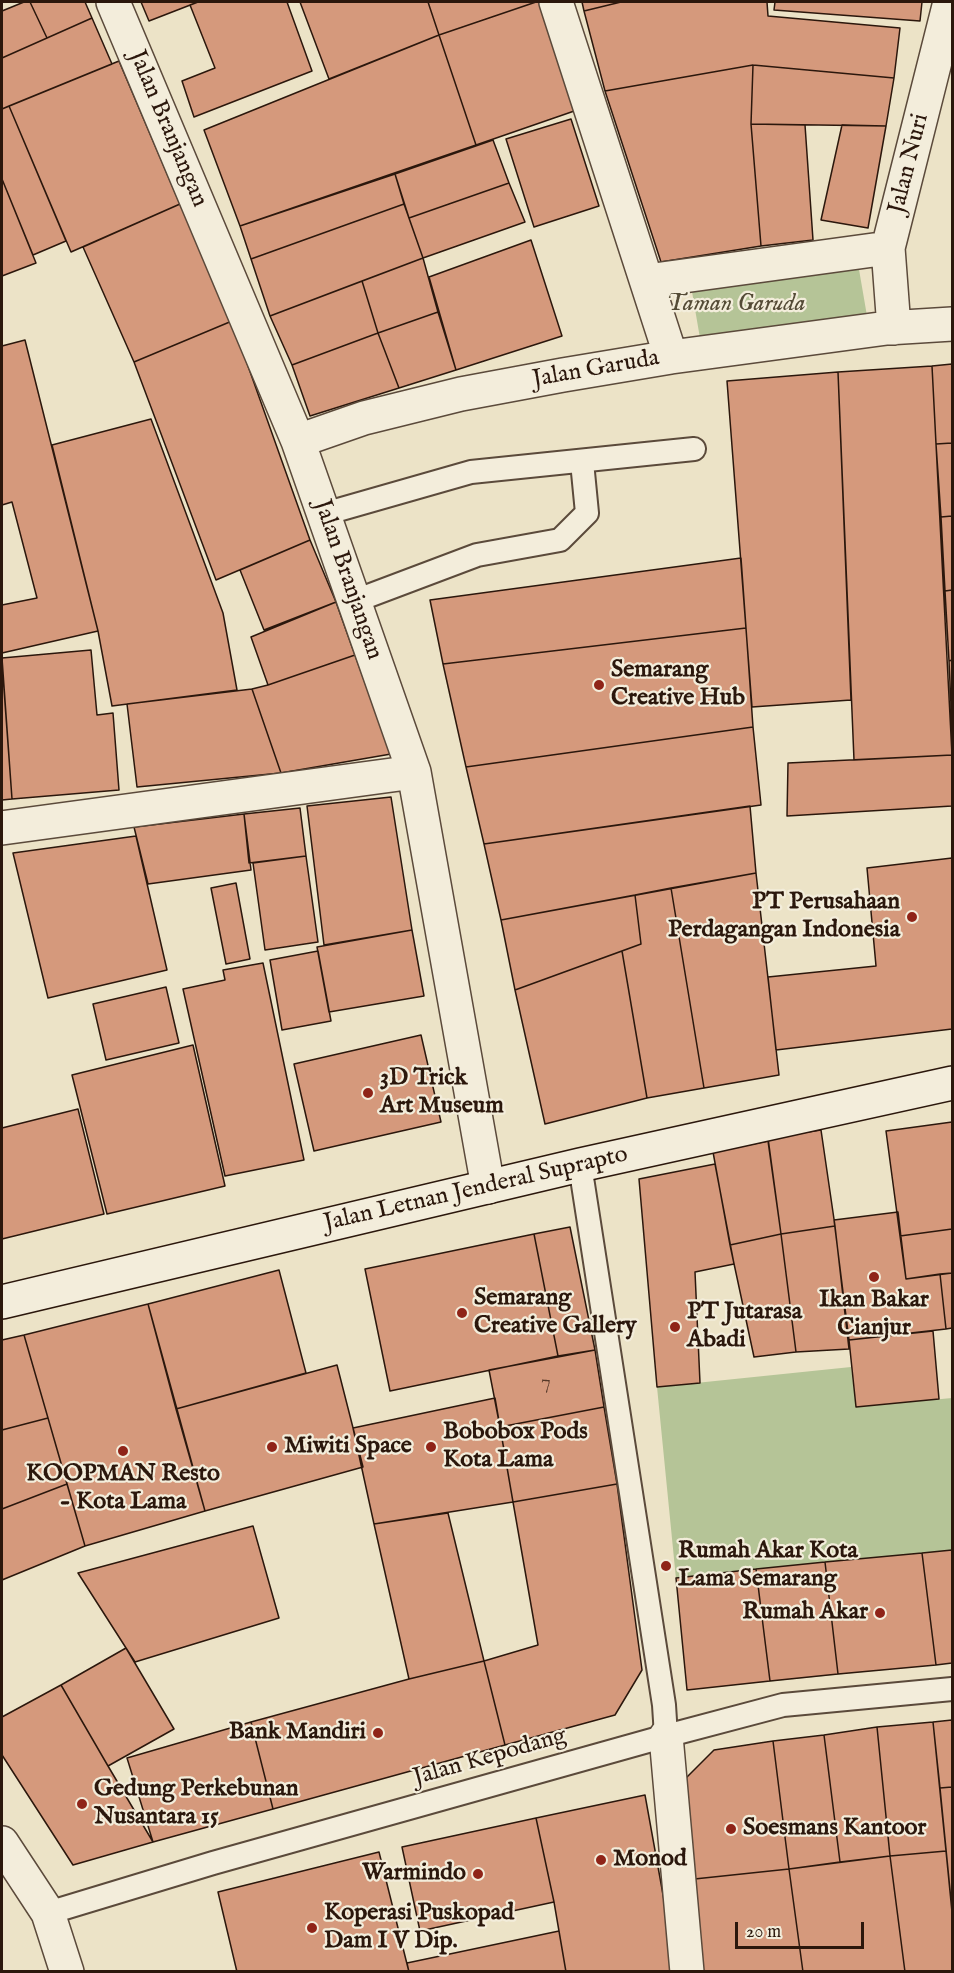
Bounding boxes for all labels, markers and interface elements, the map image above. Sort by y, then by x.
street label: Jalan Branjangan [121,46,213,212]
street label: Jalan Nuri [884,111,936,217]
park label: Taman Garuda [667,291,805,319]
street label: Jalan Garuda [530,345,662,395]
street label: Jalan Branjangan [306,496,388,664]
place label: Semarang Creative Hub [611,657,745,713]
marker: Semarang Creative Hub [592,678,606,692]
place label: PT Perusahaan Perdagangan Indonesia [668,889,900,945]
marker: PT Perusahaan Perdagangan Indonesia [905,910,919,924]
place label: 3D Trick Art Museum [380,1065,504,1121]
marker: 3D Trick Art Museum [361,1086,375,1100]
street label: Jalan Letnan Jenderal Suprapto [321,1141,631,1239]
marker: Ikan Bakar Cianjur [867,1270,881,1284]
place label: Semarang Creative Gallery [474,1285,637,1341]
place label: Ikan Bakar Cianjur [819,1287,929,1343]
place label: PT Jutarasa Abadi [687,1299,802,1355]
marker: Semarang Creative Gallery [455,1306,469,1320]
marker: PT Jutarasa Abadi [668,1320,682,1334]
house number: 7 [541,1371,551,1397]
place label: Bobobox Pods Kota Lama [443,1419,588,1475]
place label: Miwiti Space [284,1433,412,1461]
marker: Miwiti Space [265,1440,279,1454]
marker: Bobobox Pods Kota Lama [424,1440,438,1454]
marker: KOOPMAN Resto - Kota Lama [116,1444,130,1458]
place label: KOOPMAN Resto - Kota Lama [26,1461,220,1517]
place label: Rumah Akar Kota Lama Semarang [678,1538,858,1594]
marker: Rumah Akar Kota Lama Semarang [659,1559,673,1573]
place label: Rumah Akar [742,1599,868,1627]
marker: Rumah Akar [873,1606,887,1620]
place label: Bank Mandiri [229,1719,366,1747]
street label: Jalan Kepodang [410,1722,570,1794]
marker: Bank Mandiri [371,1726,385,1740]
place label: Gedung Perkebunan Nusantara 15 [94,1776,298,1832]
marker: Gedung Perkebunan Nusantara 15 [75,1797,89,1811]
place label: Soesmans Kantoor [743,1815,926,1843]
marker: Soesmans Kantoor [724,1822,738,1836]
place label: Monod [613,1846,687,1874]
marker: Monod [594,1853,608,1867]
place label: Warmindo [362,1860,466,1888]
marker: Warmindo [471,1867,485,1881]
place label: Koperasi Puskopad Dam I V Dip. [324,1900,514,1956]
scale bar [738,1910,867,1948]
marker: Koperasi Puskopad Dam I V Dip. [305,1921,319,1935]
text: 20 m [746,1921,781,1944]

